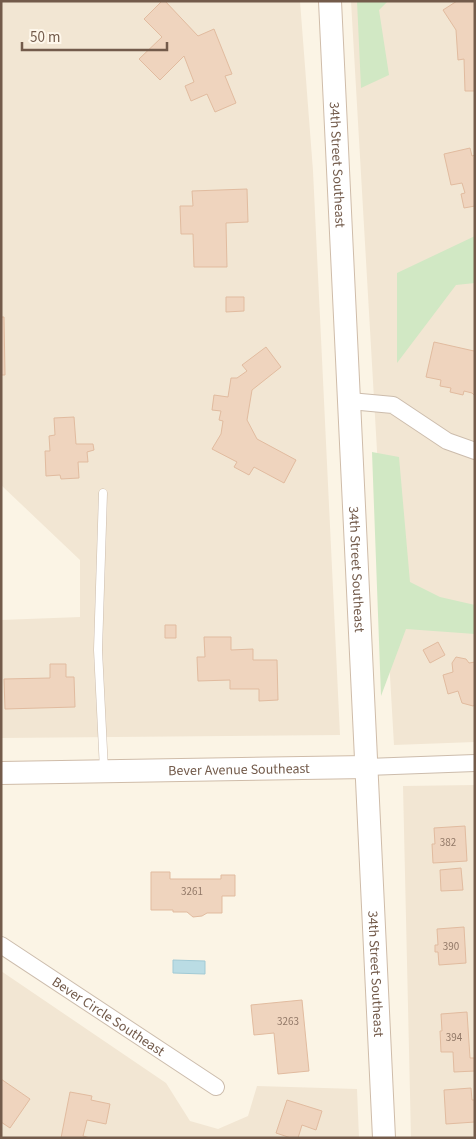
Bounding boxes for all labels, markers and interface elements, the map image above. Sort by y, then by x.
scale bar [22,20,168,52]
text: 50 m [30,27,60,48]
street label: 34th Street Southeast [324,101,350,229]
street label: 34th Street Southeast [343,506,369,633]
street label: Bever Avenue Southeast [168,759,310,781]
house number: 382 [440,835,456,850]
house number: 3261 [181,884,203,899]
street label: 34th Street Southeast [362,910,388,1038]
house number: 390 [443,939,459,954]
street label: Bever Circle Southeast [48,972,169,1062]
house number: 3263 [277,1014,299,1029]
house number: 394 [446,1030,463,1045]

